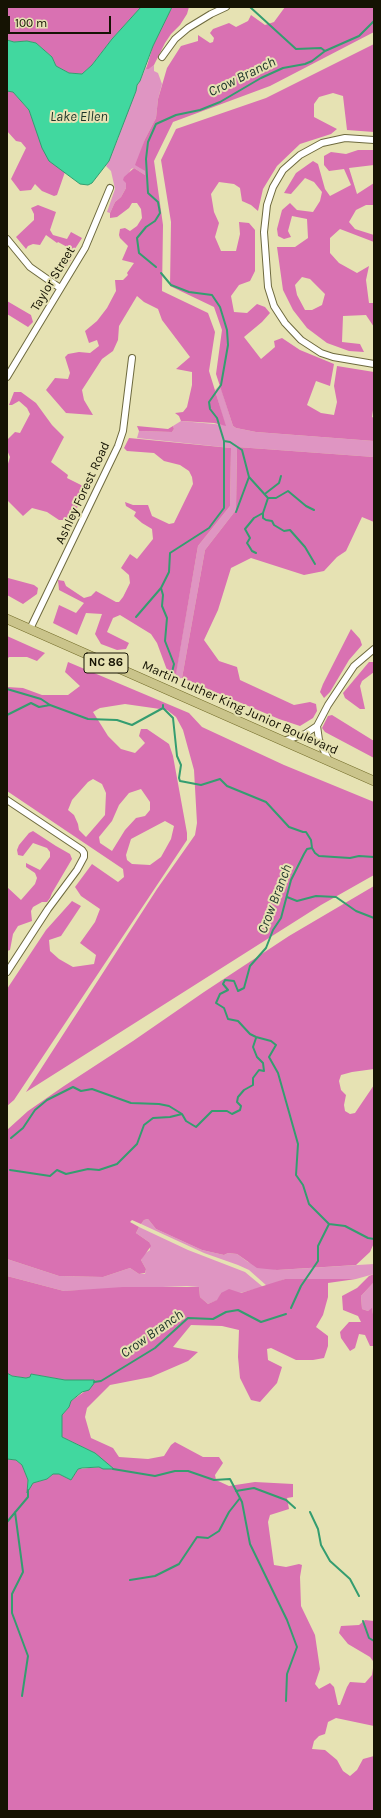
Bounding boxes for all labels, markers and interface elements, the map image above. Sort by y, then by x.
scale bar [10,8,113,34]
text: 100 m [15,16,47,30]
water label: Crow Branch [206,53,278,101]
water label: Lake Ellen [50,109,108,125]
street label: Taylor Street [28,244,78,314]
street label: Ashley Forest Road [52,439,114,547]
road number: NC 86 [84,653,128,673]
street label: Martin Luther King Junior Boulevard [140,658,340,758]
water label: Crow Branch [254,862,296,936]
water label: Crow Branch [117,1306,187,1362]

